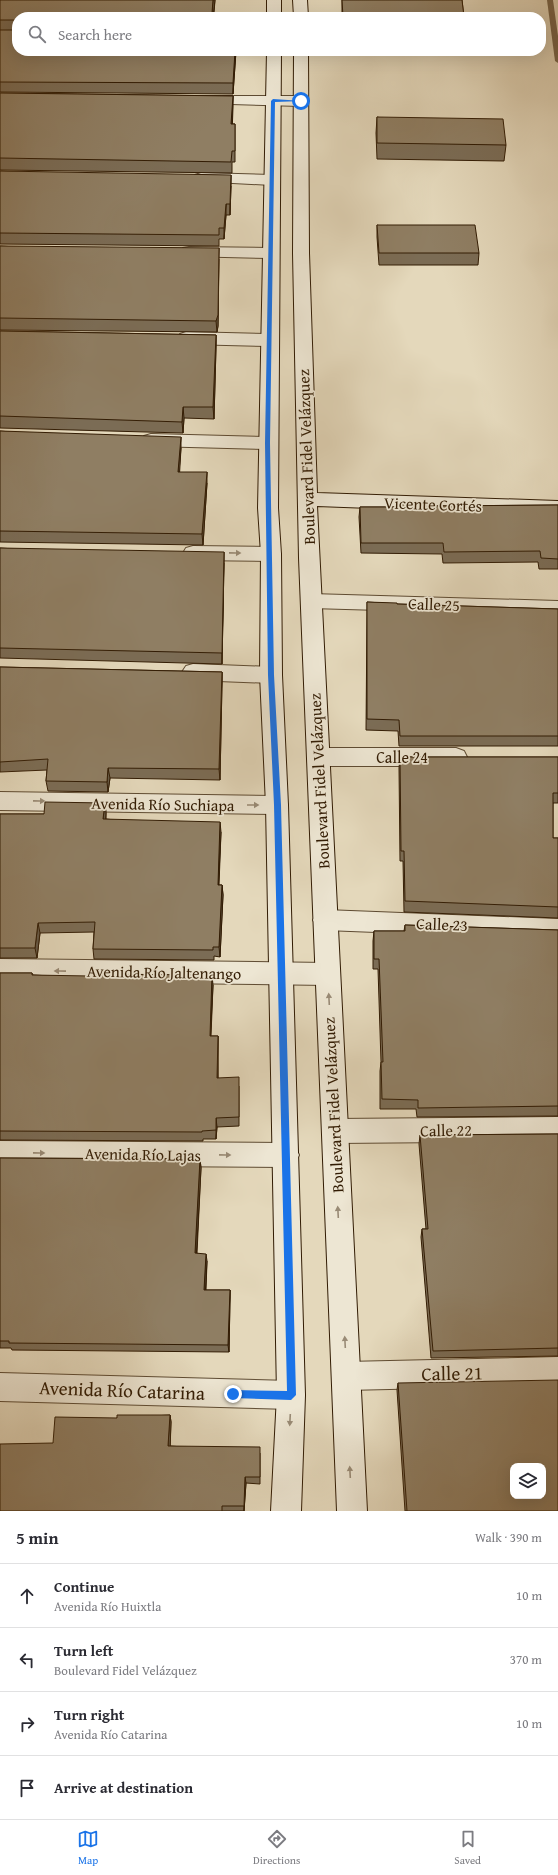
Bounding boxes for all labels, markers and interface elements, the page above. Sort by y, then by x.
search box [12,12,546,56]
icon: search [26,23,48,45]
text: Search here [58,24,132,45]
route start [292,92,310,110]
street label: Boulevard Fidel Velázquez [291,369,321,545]
street label: Vicente Cortés [384,490,482,518]
one-way arrow [229,550,242,556]
street label: Calle 25 [408,591,460,617]
street label: Boulevard Fidel Velázquez [302,693,336,869]
street label: Calle 24 [376,745,428,769]
street label: Avenida Río Suchiapa [91,791,235,817]
one-way arrow [33,798,45,805]
one-way arrow [247,802,260,808]
street label: Calle 23 [416,911,468,937]
street label: Avenida Río Jaltenango [87,959,241,985]
one-way arrow [54,967,66,974]
one-way arrow [325,993,332,1005]
street label: Boulevard Fidel Velázquez [316,1017,350,1193]
street label: Calle 22 [420,1118,472,1142]
street label: Avenida Río Lajas [85,1141,201,1167]
one-way arrow [33,1150,46,1156]
one-way arrow [219,1152,232,1158]
one-way arrow [335,1206,342,1218]
one-way arrow [341,1336,348,1348]
street label: Calle 21 [421,1358,483,1388]
street label: Avenida Río Catarina [39,1373,205,1407]
route end [224,1385,242,1403]
one-way arrow [287,1414,293,1427]
map controls [510,1463,546,1499]
button: layers [510,1463,546,1499]
one-way arrow [347,1466,354,1478]
text: 5 min [16,1525,58,1550]
text: Walk · 390 m [475,1528,542,1547]
text: Continue [54,1576,115,1597]
icon: ahead [16,1585,38,1607]
text: 10 m [516,1586,542,1605]
text: Avenida Río Huixtla [54,1597,161,1616]
text: Turn left [54,1640,113,1661]
icon: left [16,1649,38,1671]
text: 370 m [510,1650,542,1669]
text: Boulevard Fidel Velázquez [54,1661,197,1680]
text: Turn right [54,1704,125,1725]
icon: right [16,1713,38,1735]
text: 10 m [516,1714,542,1733]
text: Avenida Río Catarina [54,1725,167,1744]
icon: arrive [16,1777,38,1799]
text: Arrive at destination [54,1777,193,1798]
tab: Map [77,1828,99,1868]
tab: Directions [253,1828,300,1868]
tab: Saved [454,1828,481,1868]

